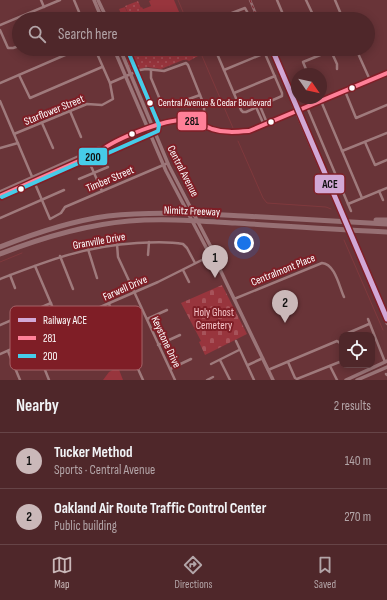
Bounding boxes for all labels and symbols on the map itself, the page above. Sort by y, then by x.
north arrow [291,68,327,104]
unlabelled marker [347,83,357,93]
street label: Starflower Street [22,92,86,128]
place label: Central Avenue & Cedar Boulevard [158,97,271,109]
marker: Central Avenue & Cedar Boulevard [145,98,155,108]
line badge: 281 [177,111,207,131]
text: 281 [185,115,200,128]
unlabelled marker [266,117,276,127]
unlabelled marker [127,129,137,139]
street label: Central Avenue [165,143,201,199]
line badge: 200 [78,147,108,166]
text: 200 [85,151,101,164]
street label: Timber Street [84,163,136,195]
line badge: ACE [314,174,345,194]
text: ACE [321,178,338,191]
unlabelled marker [16,184,26,194]
street label: Nimitz Freeway [164,204,221,219]
street label: Granville Drive [72,230,126,252]
your location [234,233,254,253]
pin: 1 [202,245,228,278]
street label: Centralmont Place [249,251,317,289]
street label: Farwell Drive [101,272,149,304]
pin: 2 [272,290,298,323]
legend [10,306,142,370]
park label: Holy Ghost Cemetery [194,306,235,332]
text: Railway ACE [43,314,87,327]
street label: Keystone Drive [148,314,184,370]
text: 281 [43,332,56,345]
text: 200 [43,350,57,363]

